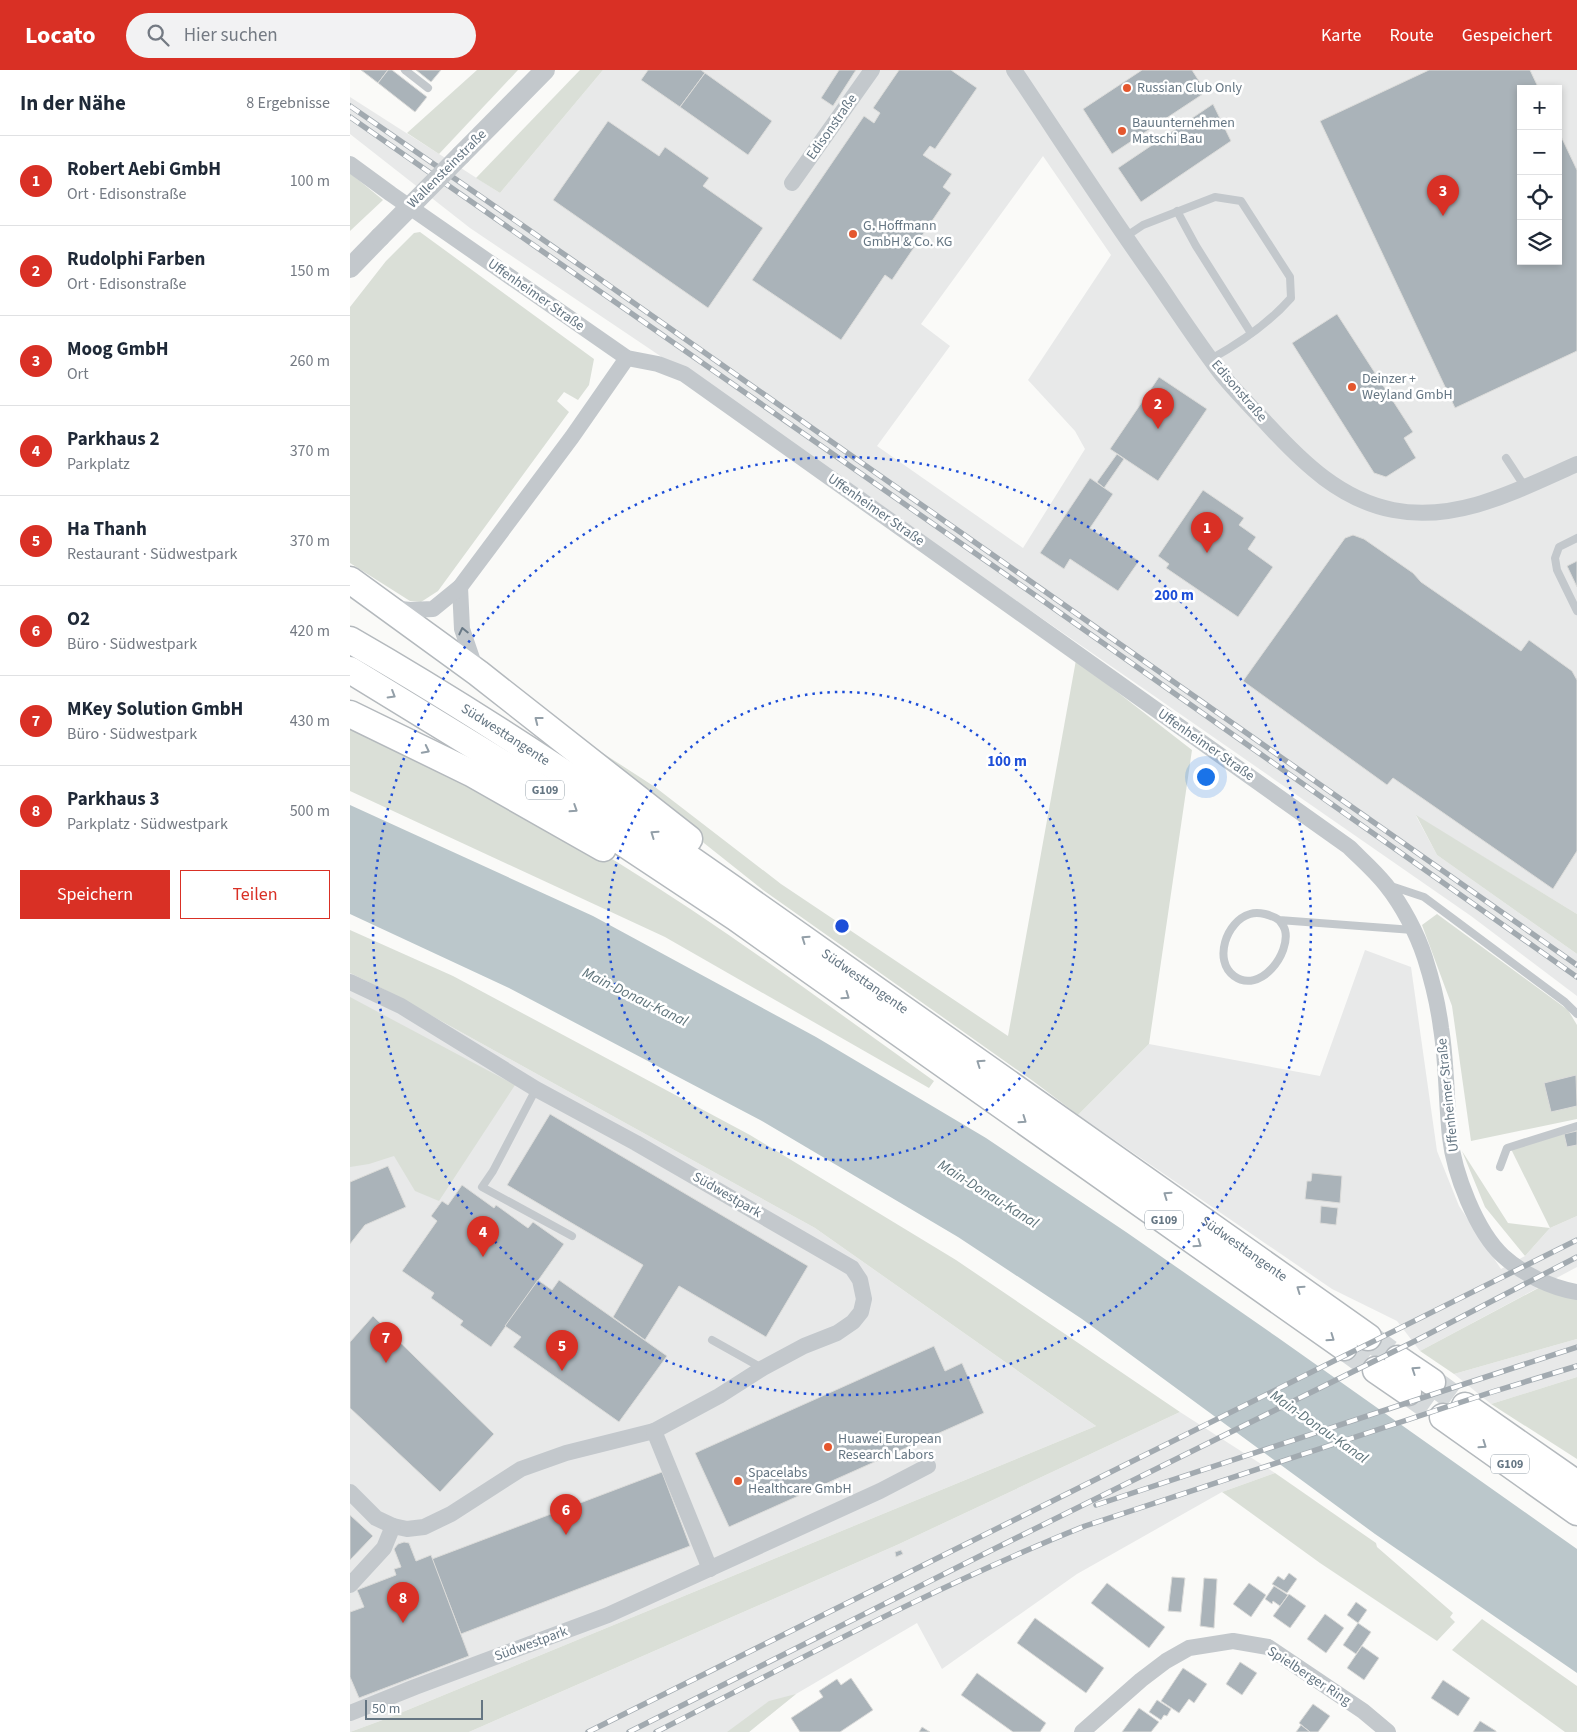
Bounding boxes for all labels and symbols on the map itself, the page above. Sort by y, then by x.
place label: Russian Club Only [1137,78,1243,98]
marker: Russian Club Only [1121,82,1133,94]
street label: Edisonstraße [802,90,862,164]
place label: Bauunternehmen Matschi Bau [1132,113,1235,149]
street label: Wallensteinstraße [403,125,491,213]
marker: Bauunternehmen Matschi Bau [1116,125,1128,137]
pin: 3 [1427,175,1459,216]
place label: G. Hoffmann GmbH & Co. KG [863,216,952,252]
marker: G. Hoffmann GmbH & Co. KG [847,228,859,240]
street label: Uffenheimer Straße [483,254,589,336]
street label: Edisonstraße [1206,356,1272,426]
place label: Deinzer + Weyland GmbH [1362,369,1453,405]
marker: Deinzer + Weyland GmbH [1346,381,1358,393]
pin: 2 [1142,388,1174,429]
street label: Uffenheimer Straße [823,469,929,551]
pin: 1 [1191,512,1223,553]
text: 200 m [1154,585,1194,606]
one-way arrow [458,627,469,636]
one-way arrow [387,688,396,698]
street label: Südwesttangente [457,699,554,771]
street label: Uffenheimer Straße [1153,704,1259,786]
one-way arrow [535,718,544,726]
one-way arrow [420,744,429,754]
text: 100 m [987,751,1027,772]
your location [1193,764,1219,790]
road number: G109 [526,780,564,800]
one-way arrow [568,803,578,812]
one-way arrow [650,831,660,840]
centre of rings [833,917,851,935]
one-way arrow [801,936,811,945]
street label: Südwesttangente [817,944,912,1019]
water label: Main-Donau-Kanal [579,962,692,1032]
one-way arrow [840,990,850,999]
street label: Uffenheimer Straße [1432,1037,1464,1153]
one-way arrow [976,1060,986,1069]
one-way arrow [1017,1114,1027,1123]
water label: Main-Donau-Kanal [934,1155,1043,1234]
street label: Südwestpark [689,1167,765,1223]
one-way arrow [1163,1192,1173,1201]
road number: G109 [1145,1210,1183,1230]
street label: Südwesttangente [1196,1211,1291,1287]
pin: 4 [467,1216,499,1257]
one-way arrow [1193,1238,1202,1247]
one-way arrow [1296,1286,1306,1295]
pin: 7 [370,1322,402,1363]
pin: 5 [546,1330,578,1371]
one-way arrow [1325,1332,1335,1341]
one-way arrow [1411,1367,1421,1376]
water label: Main-Donau-Kanal [1266,1385,1372,1469]
place label: Huawei European Research Labors [838,1429,942,1465]
one-way arrow [1477,1439,1487,1448]
marker: Huawei European Research Labors [822,1441,834,1453]
road number: G109 [1491,1455,1529,1474]
place label: Spacelabs Healthcare GmbH [748,1463,852,1499]
marker: Spacelabs Healthcare GmbH [732,1475,744,1487]
pin: 6 [550,1494,582,1535]
pin: 8 [387,1582,419,1623]
street label: Südwestpark [492,1621,570,1666]
street label: Spielberger Ring [1263,1641,1355,1711]
scale bar [365,1697,482,1720]

